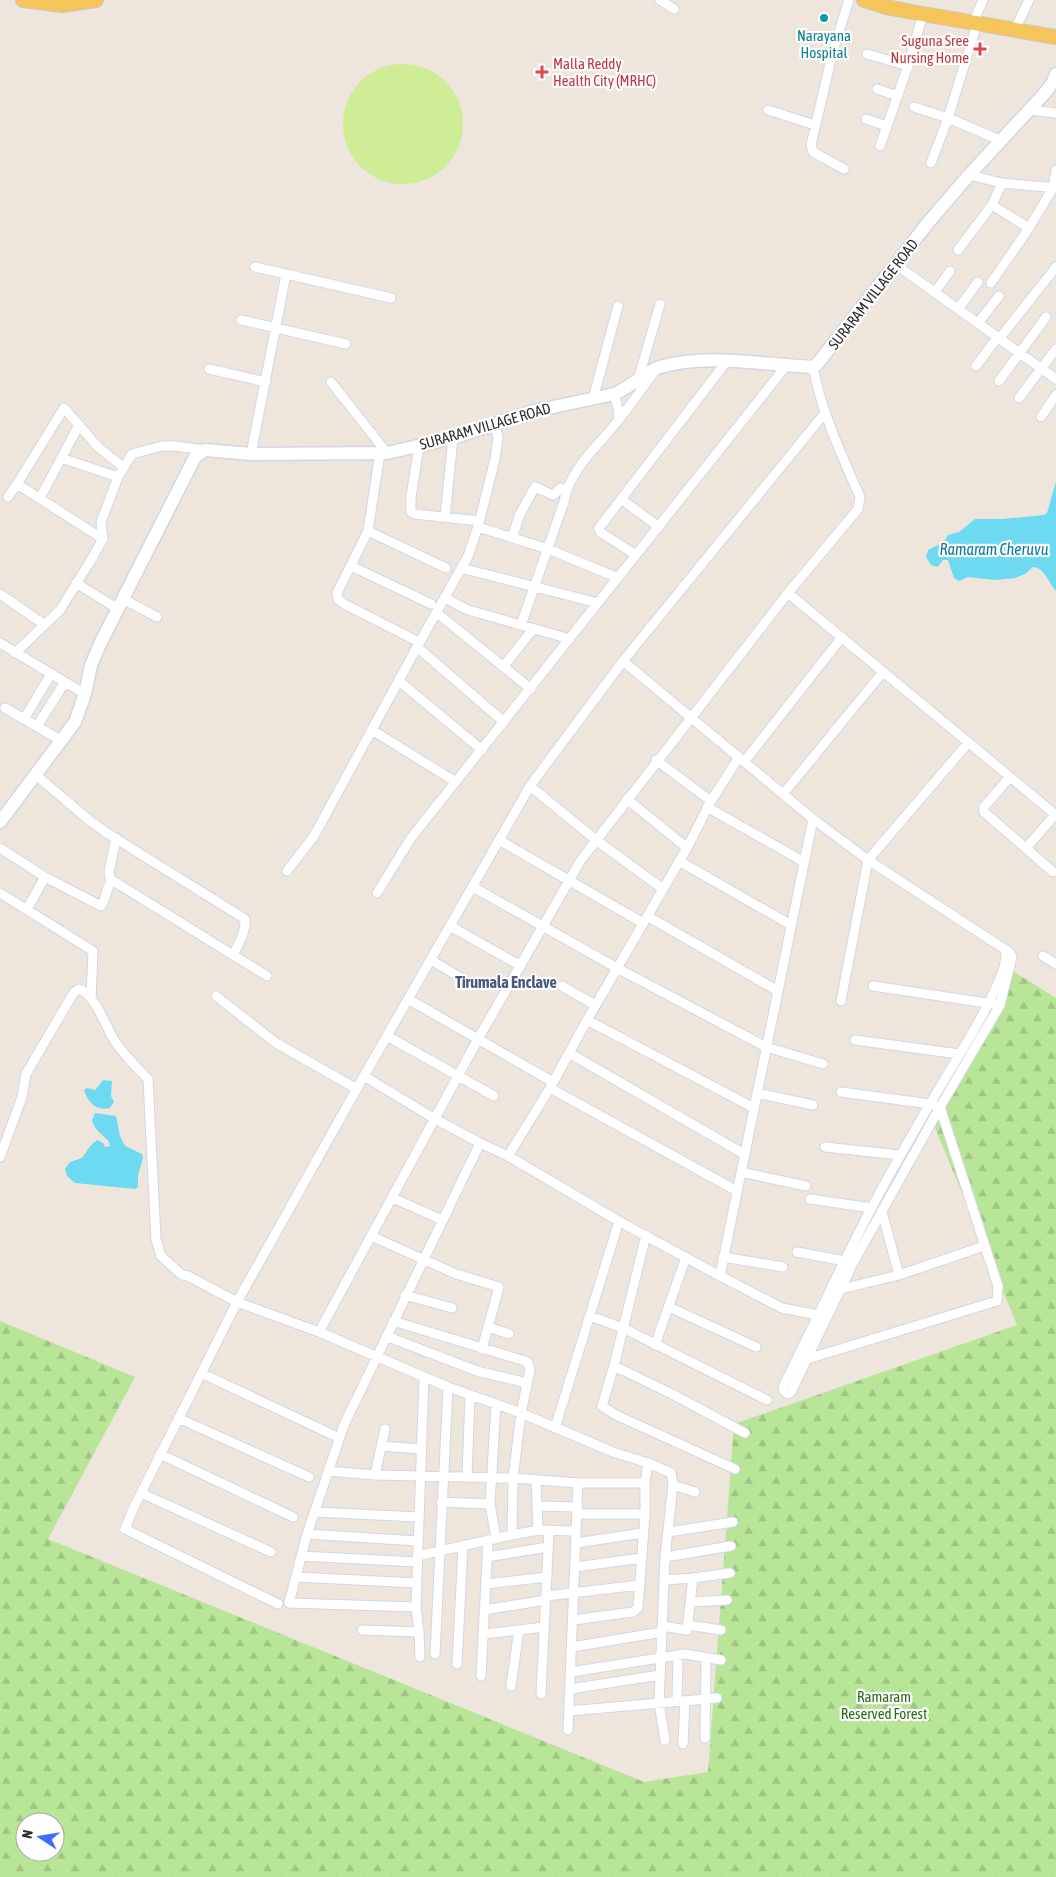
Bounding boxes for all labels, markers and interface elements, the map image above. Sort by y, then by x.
marker: Narayana Hospital [818,12,830,24]
place label: Narayana Hospital [797,27,851,61]
place label: Suguna Sree Nursing Home [891,32,969,66]
marker: Suguna Sree Nursing Home [973,42,987,56]
place label: Malla Reddy Health City (MRHC) [553,55,656,89]
marker: Malla Reddy Health City (MRHC) [535,65,549,79]
street label: SURARAM VILLAGE ROAD [825,235,921,353]
street label: SURARAM VILLAGE ROAD [418,399,552,453]
water label: Ramaram Cheruvu [940,540,1049,558]
district label: Tirumala Enclave [455,973,557,991]
park label: Ramaram Reserved Forest [841,1688,927,1722]
north arrow [15,1812,65,1862]
text: N [19,1829,36,1840]

